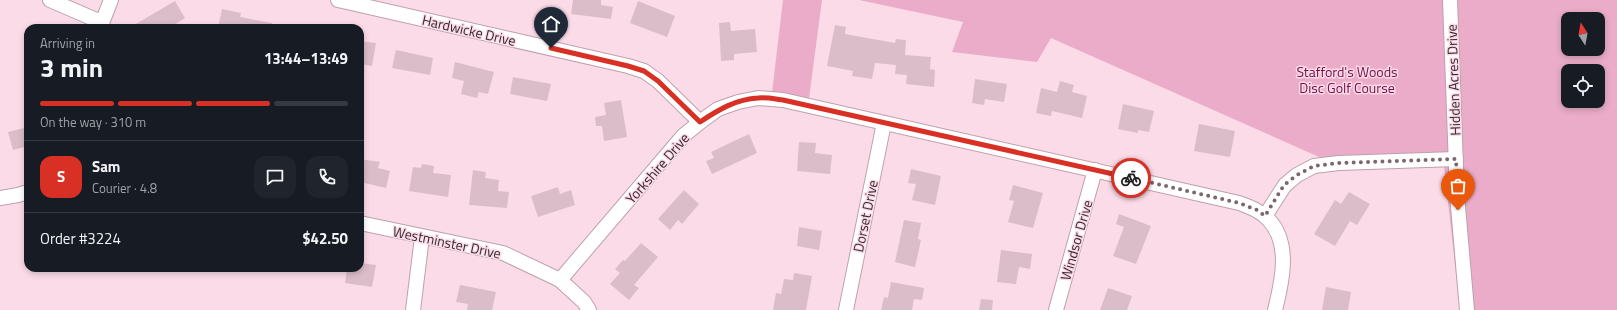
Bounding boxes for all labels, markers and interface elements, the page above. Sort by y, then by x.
pin [534,7.0,568,48]
street label: Hardwicke Drive [420,9,518,51]
north arrow [1561,12,1605,56]
map controls [1561,12,1605,108]
icon: home [540,13,562,35]
street label: Hidden Acres Drive [1441,24,1465,136]
text: Arriving in [40,33,95,53]
text: 13:44–13:49 [264,47,348,70]
text: 3 min [40,48,103,87]
park label: Stafford's Woods Disc Golf Course [1296,61,1398,98]
button: locate [1561,64,1605,108]
text: On the way · 310 m [40,112,146,132]
street label: Yorkshire Drive [620,128,694,208]
text: Sam [92,155,120,178]
button: chat [254,156,296,198]
button: phone [306,156,348,198]
courier [1111,158,1151,198]
text: S [57,165,65,188]
icon: bike [1120,167,1142,189]
pin [1441,169,1475,210]
icon: bag [1447,175,1469,197]
text: Courier · 4.8 [92,178,157,198]
street label: Dorset Drive [847,178,883,254]
street label: Windsor Drive [1054,197,1098,283]
street label: Westminster Drive [391,220,503,264]
text: Order #3224 [40,227,121,250]
text: $42.50 [302,227,348,250]

